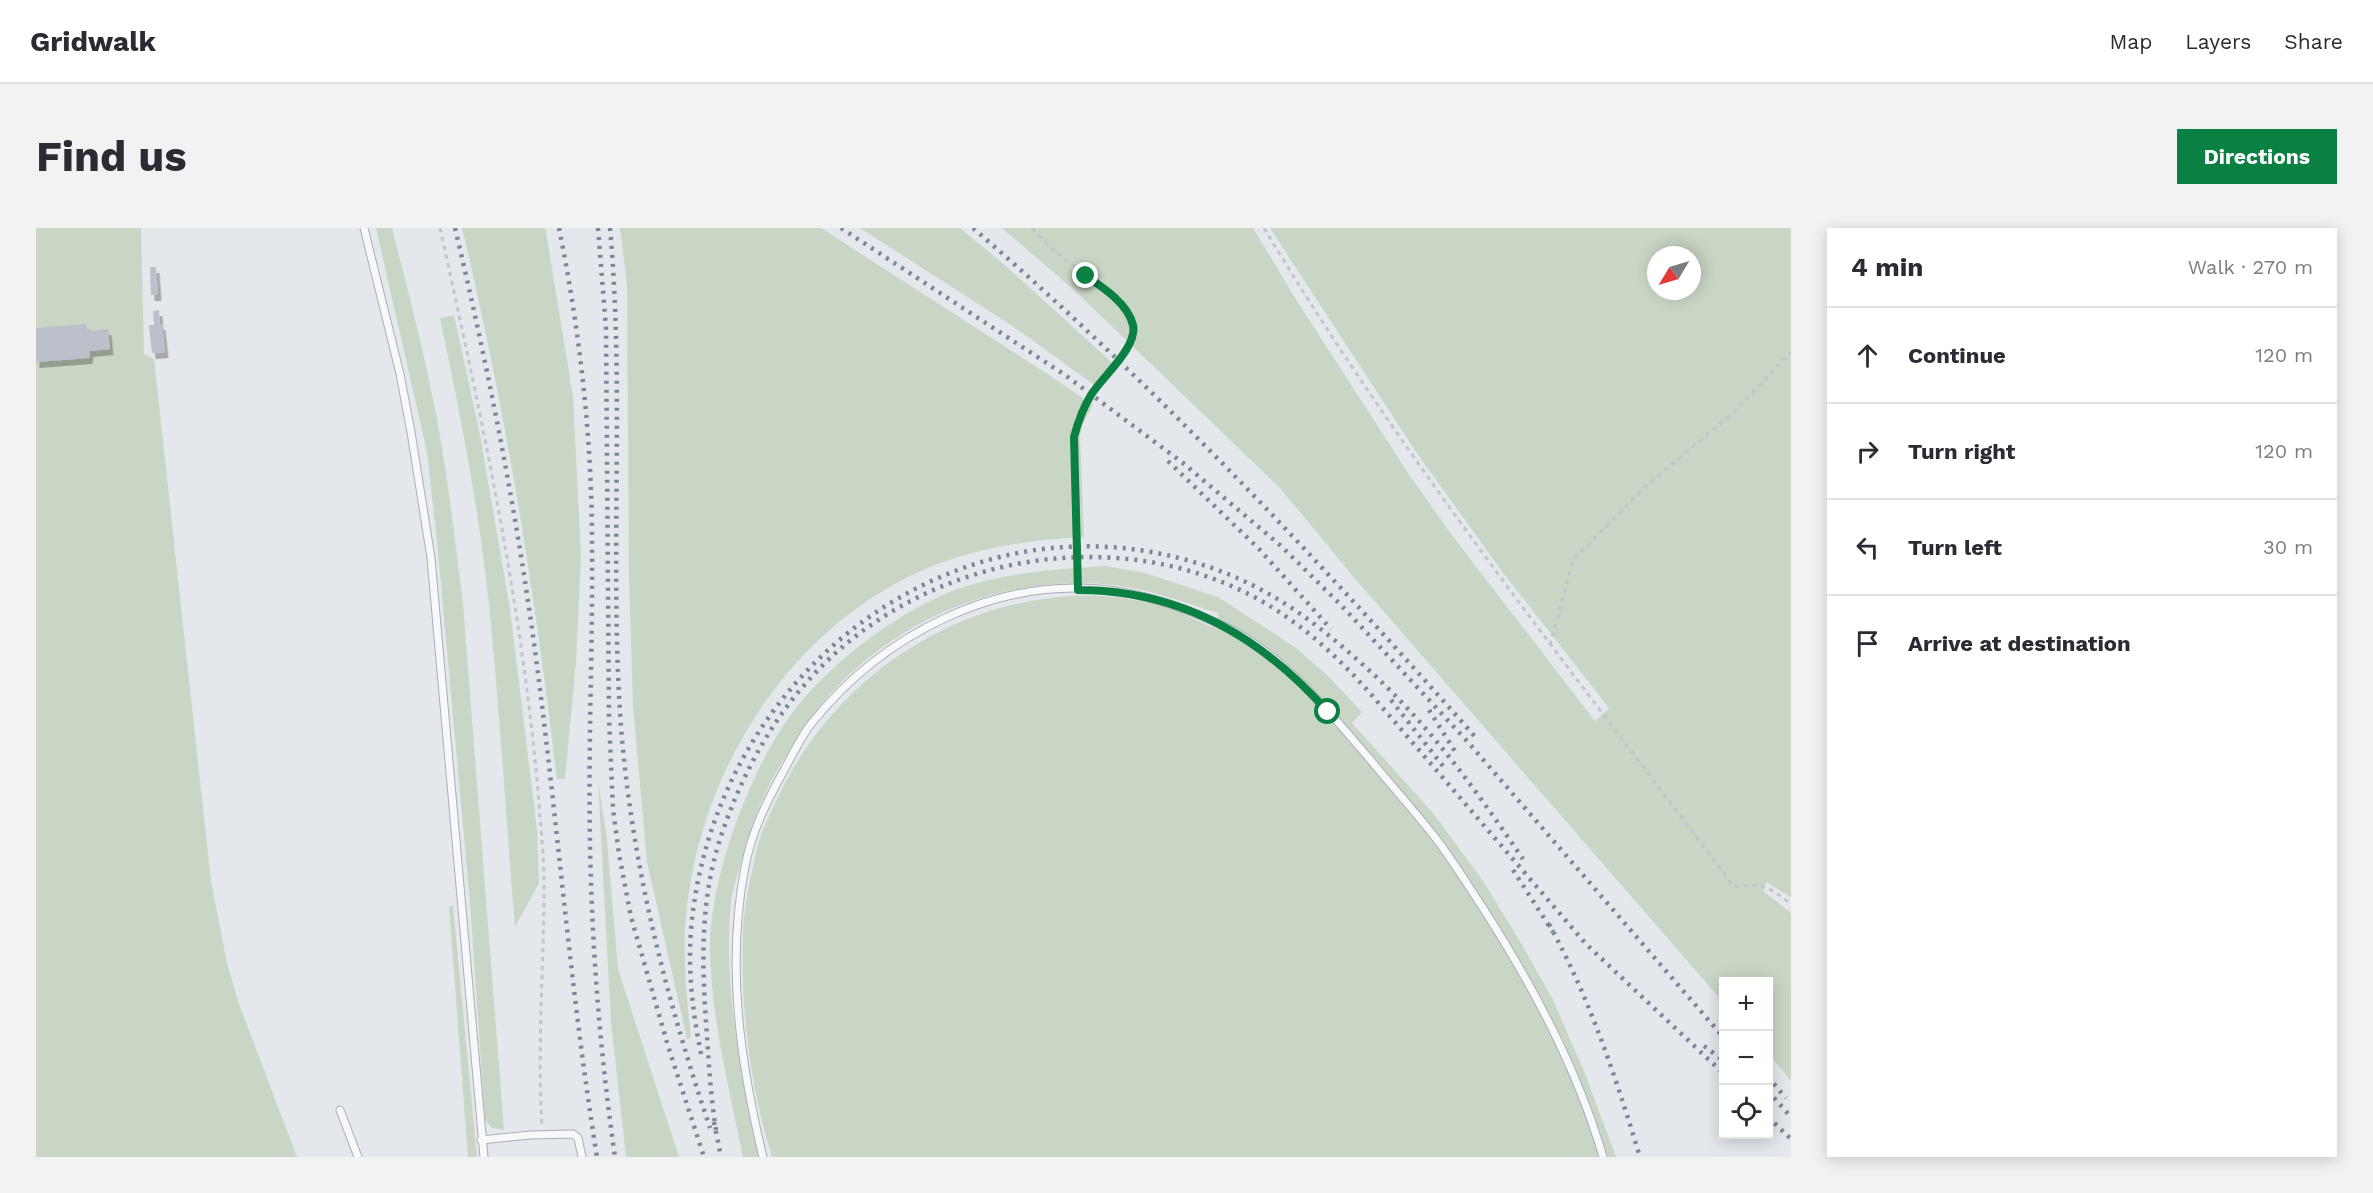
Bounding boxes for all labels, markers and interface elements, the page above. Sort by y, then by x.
text: Gridwalk [30,25,156,58]
text: Map [2109,29,2152,54]
text: Layers [2185,29,2251,54]
text: Share [2284,29,2343,54]
button: Directions [2177,129,2337,184]
text: Find us [36,132,187,181]
north arrow [1647,246,1701,300]
text: 4 min [1851,252,1923,282]
text: Walk · 270 m [2188,255,2313,279]
route end [1072,262,1098,288]
icon: ahead [1851,339,1884,372]
text: Continue [1908,343,2006,368]
text: 120 m [2255,343,2313,367]
icon: right [1851,435,1884,468]
text: Turn right [1908,439,2015,464]
text: 120 m [2255,439,2313,463]
icon: left [1851,531,1884,564]
text: Turn left [1908,535,2002,560]
text: 30 m [2263,535,2313,559]
icon: arrive [1851,627,1884,660]
text: Arrive at destination [1908,631,2131,656]
route start [1314,698,1340,724]
map controls [1719,977,1773,1139]
button: + [1719,977,1773,1031]
button: − [1719,1031,1773,1085]
button: locate [1719,1085,1773,1139]

